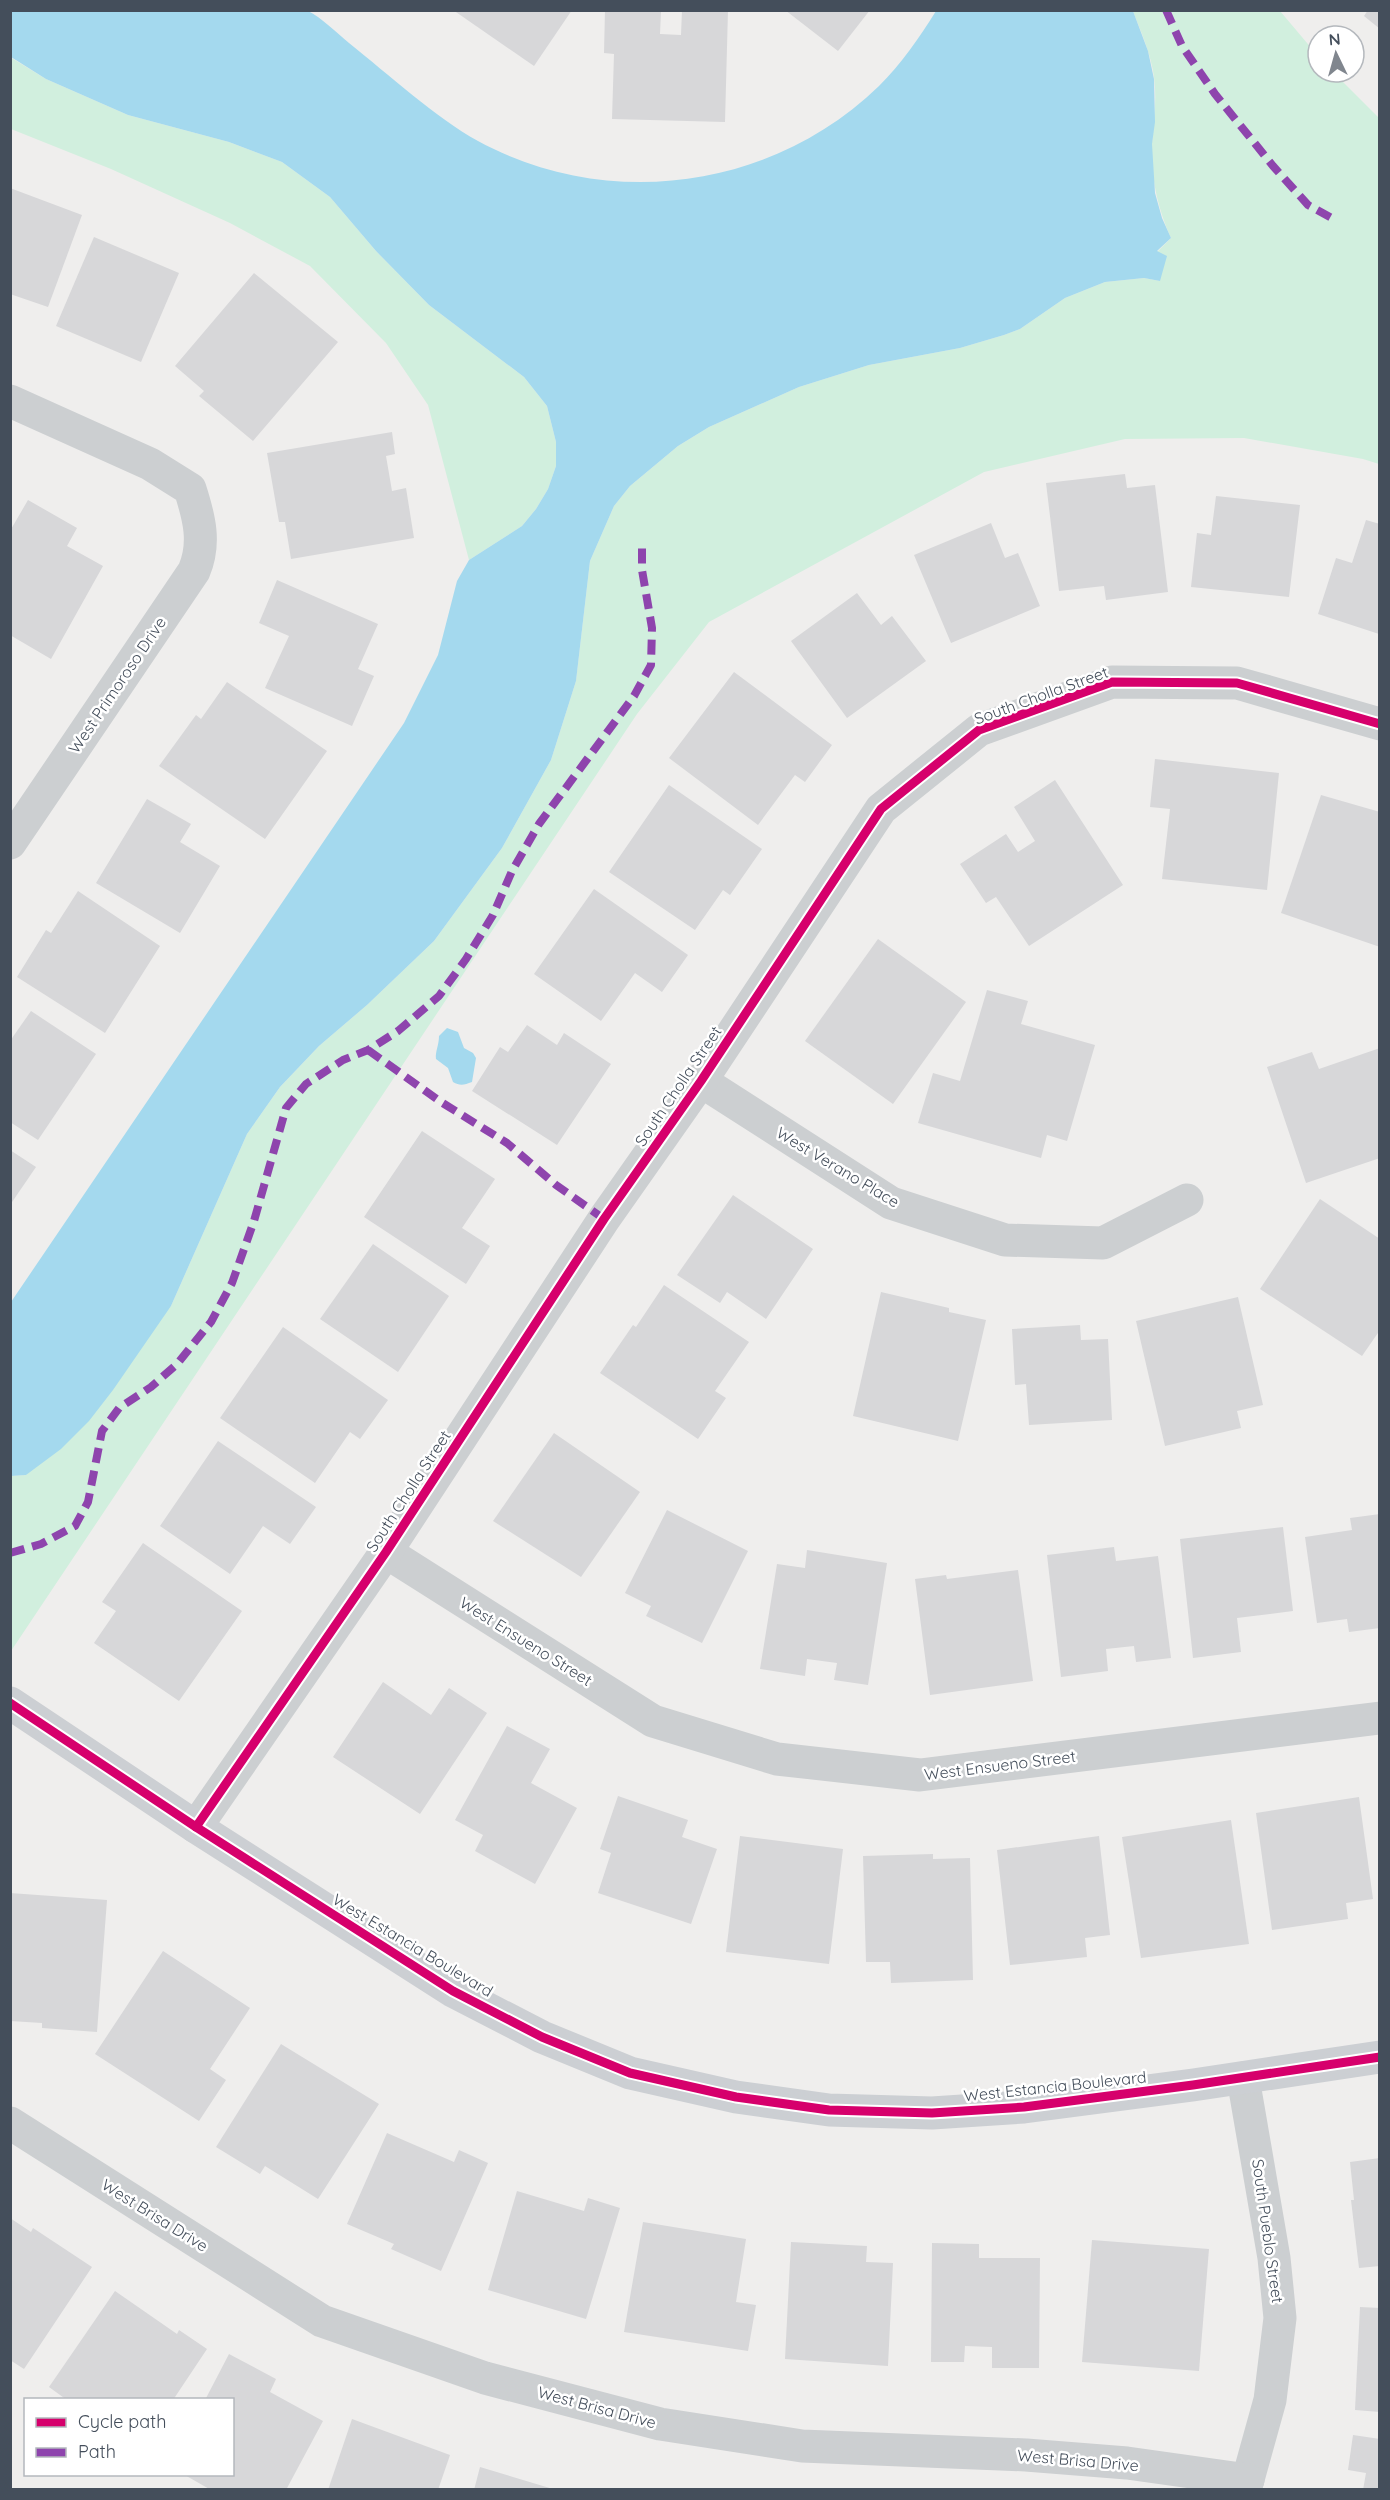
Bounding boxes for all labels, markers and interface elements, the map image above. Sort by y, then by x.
north arrow [1306,24,1366,84]
text: N [1328,29,1341,50]
street label: West Primoroso Drive [64,613,170,757]
street label: South Cholla Street [971,661,1111,729]
street label: South Cholla Street [630,1022,726,1150]
street label: West Verano Place [773,1122,903,1212]
street label: South Cholla Street [361,1426,455,1556]
street label: West Ensueno Street [456,1592,596,1690]
street label: West Ensueno Street [923,1746,1077,1784]
street label: West Estancia Boulevard [329,1889,497,2001]
street label: West Estancia Boulevard [963,2066,1147,2106]
street label: South Pueblo Street [1248,2158,1288,2304]
street label: West Brisa Drive [98,2174,212,2256]
street label: West Brisa Drive [536,2382,658,2432]
legend [24,2398,234,2476]
text: Cycle path [78,2410,166,2433]
text: Path [78,2440,116,2463]
street label: West Brisa Drive [1016,2445,1140,2475]

